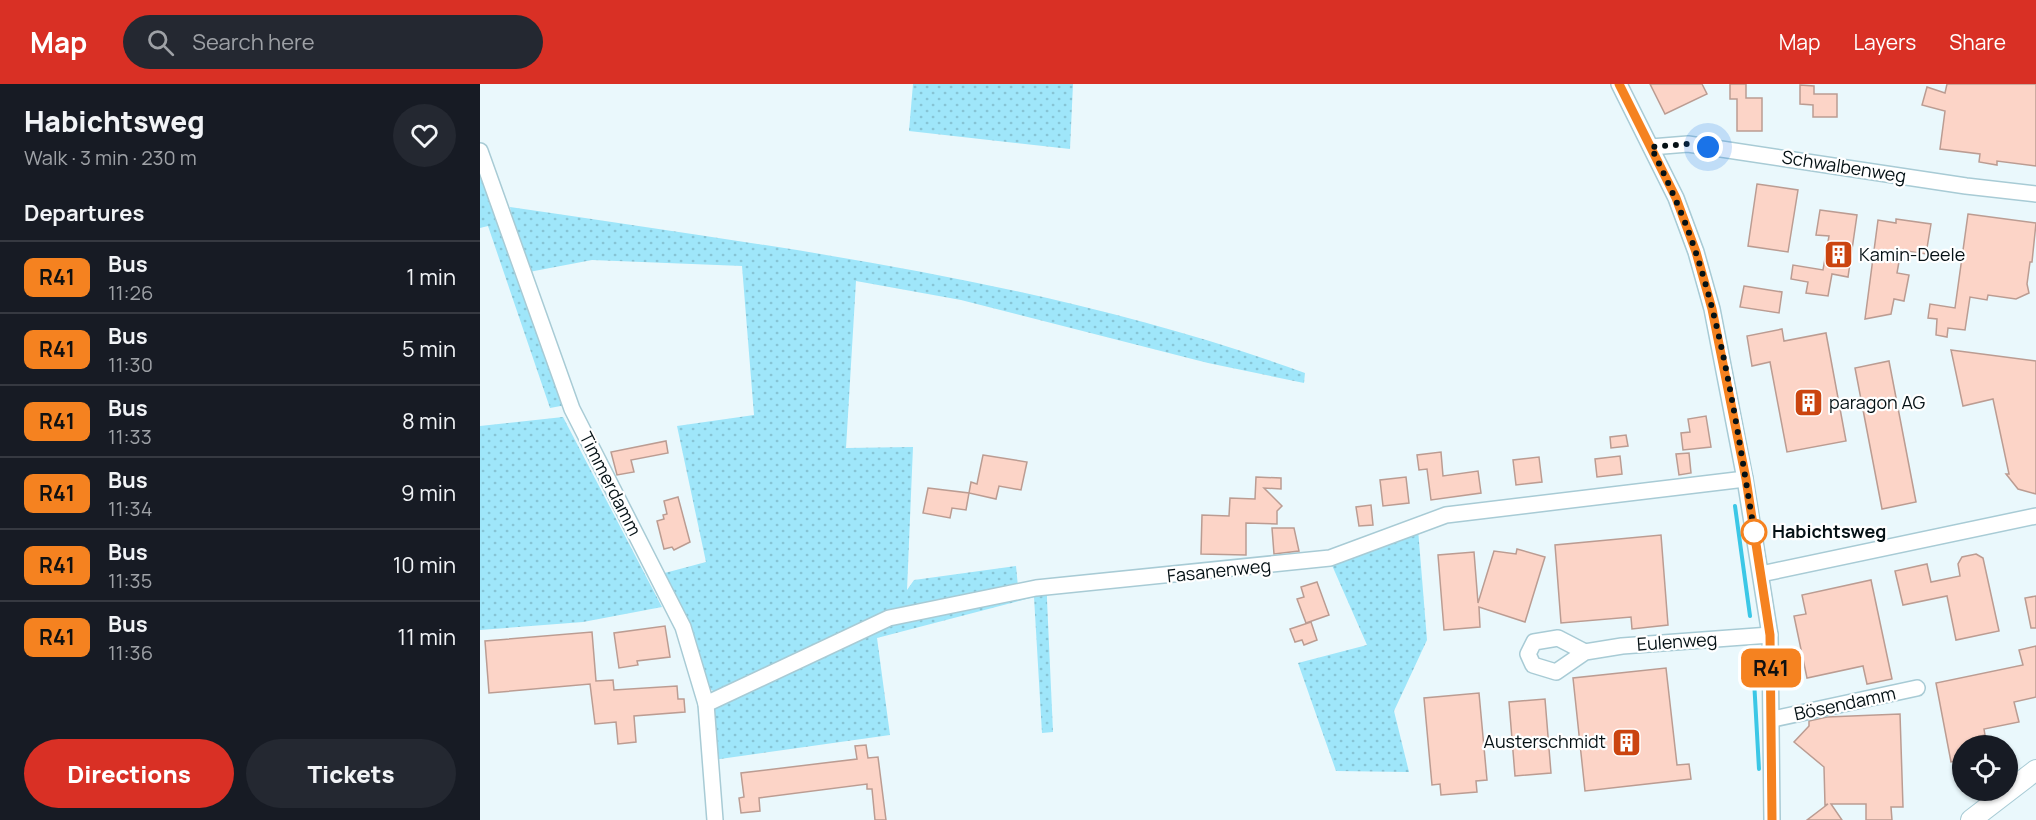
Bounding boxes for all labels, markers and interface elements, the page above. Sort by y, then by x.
search box [123,15,543,69]
text: Map [30,23,87,61]
icon: search [144,26,177,59]
text: Search here [192,27,315,57]
text: Map [1779,28,1820,56]
text: Layers [1853,28,1916,56]
text: Share [1949,28,2006,56]
text: Habichtsweg [24,102,205,140]
button: heart [393,104,456,167]
your location [1693,132,1723,162]
text: Walk · 3 min · 230 m [24,144,197,171]
street label: Schwalbenweg [1780,144,1908,188]
text: Departures [24,198,144,228]
building icon: Kamin-Deele [1822,239,1854,271]
place label: Kamin-Deele [1859,242,1965,266]
text: Bus [108,249,148,279]
text: 1 min [406,262,456,292]
text: R41 [39,263,75,291]
text: 11:26 [108,279,153,306]
text: Bus [108,321,148,351]
text: 5 min [402,334,456,364]
text: R41 [39,335,75,363]
text: 11:30 [108,351,153,378]
building icon: paragon AG [1792,387,1824,419]
place label: paragon AG [1829,390,1925,414]
text: Bus [108,393,148,423]
text: 8 min [402,406,456,436]
text: R41 [39,407,75,435]
text: 11:33 [108,423,152,450]
street label: Timmerdamm [574,428,647,540]
text: Bus [108,465,148,495]
text: 9 min [401,478,456,508]
text: R41 [39,479,75,507]
text: 11:34 [108,495,152,522]
marker: Habichtsweg [1741,519,1767,545]
place label: Habichtsweg [1772,519,1886,543]
text: Bus [108,537,148,567]
text: 10 min [393,550,456,580]
text: R41 [39,551,75,579]
street label: Fasanenweg [1166,553,1272,587]
text: 11:35 [108,567,152,594]
text: Bus [108,609,148,639]
text: 11 min [398,622,456,652]
text: R41 [39,623,75,651]
street label: Eulenweg [1636,626,1718,656]
text: 11:36 [108,639,153,666]
line badge: R41 [1736,648,1806,688]
text: R41 [1753,654,1789,682]
street label: Bösendamm [1792,681,1898,725]
building icon: Austerschmidt [1611,726,1643,758]
place label: Austerschmidt [1484,729,1606,753]
map controls [1952,735,2018,801]
button: locate [1952,735,2018,801]
button: Directions [24,739,234,808]
button: Tickets [246,739,456,808]

